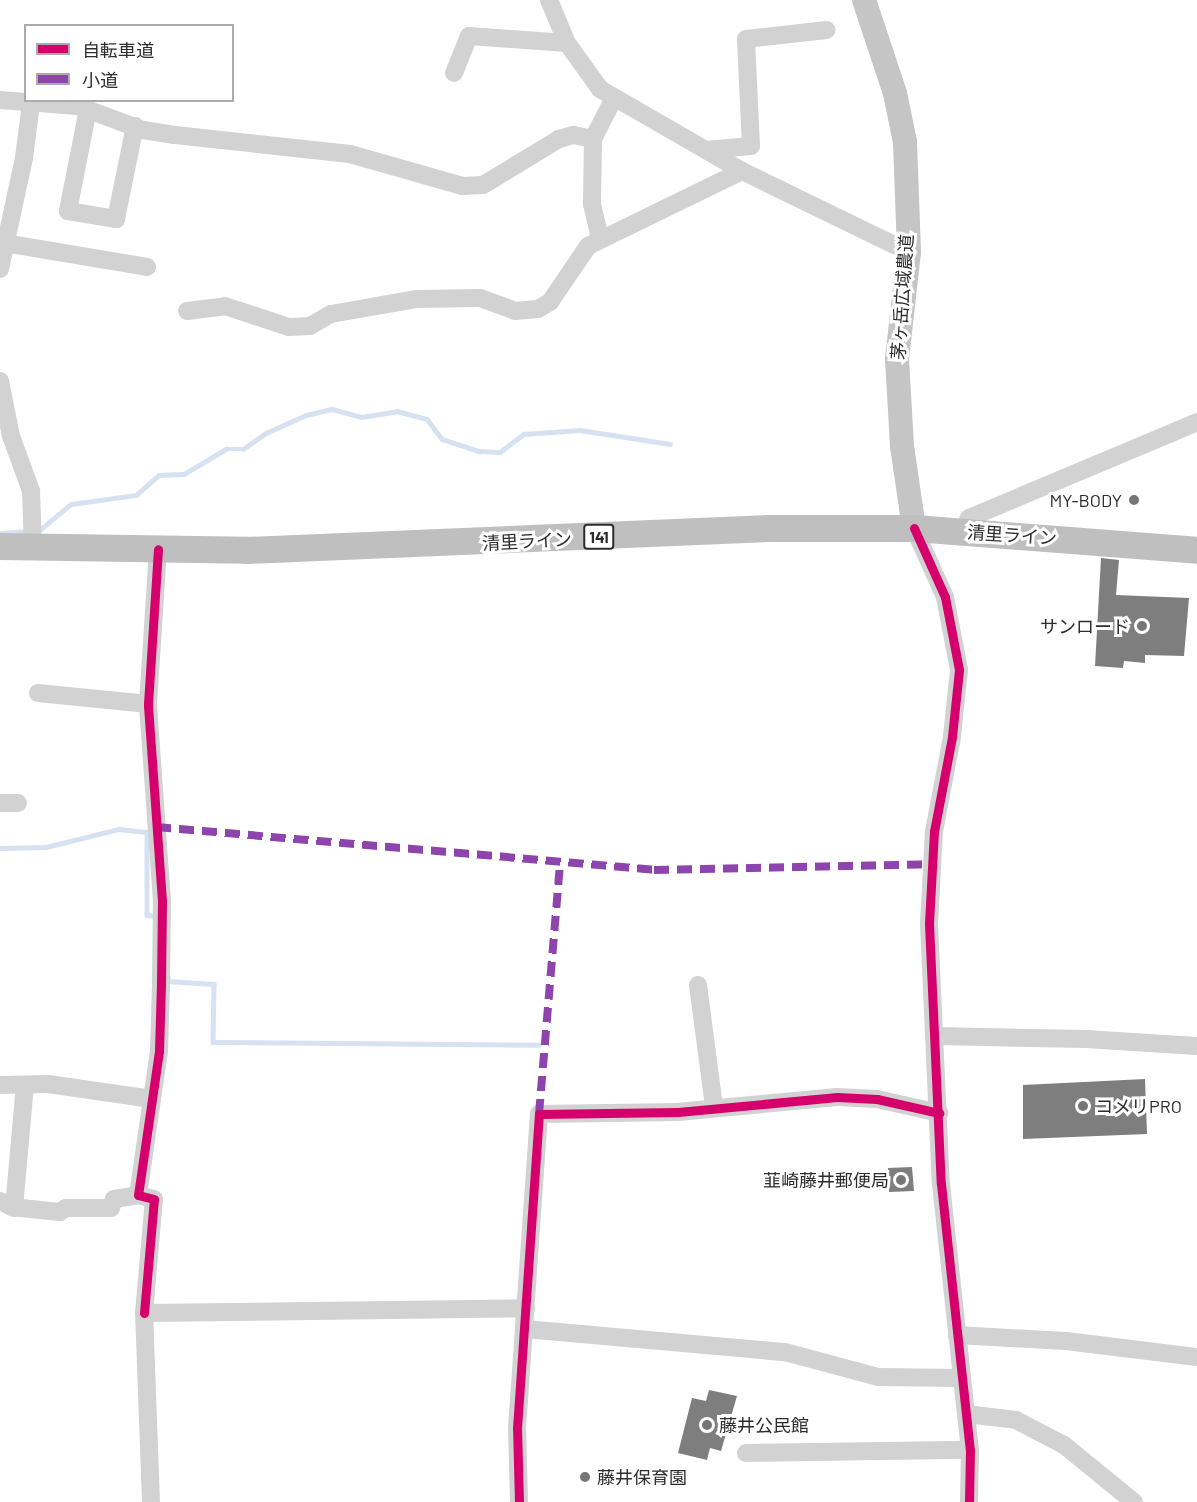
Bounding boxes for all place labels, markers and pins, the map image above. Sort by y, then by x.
place label: MY-BODY [1049,489,1122,511]
marker: MY-BODY [1127,493,1141,507]
place label: サンロード [1040,615,1130,637]
marker: サンロード [1135,619,1149,633]
place label: コメリPRO [1095,1095,1182,1117]
marker: コメリPRO [1076,1099,1090,1113]
place label: 韮崎藤井郵便局 [763,1169,889,1191]
marker: 韮崎藤井郵便局 [894,1173,908,1187]
place label: 藤井公民館 [719,1414,809,1436]
marker: 藤井公民館 [700,1418,714,1432]
place label: 藤井保育園 [597,1466,687,1488]
marker: 藤井保育園 [578,1470,592,1484]

